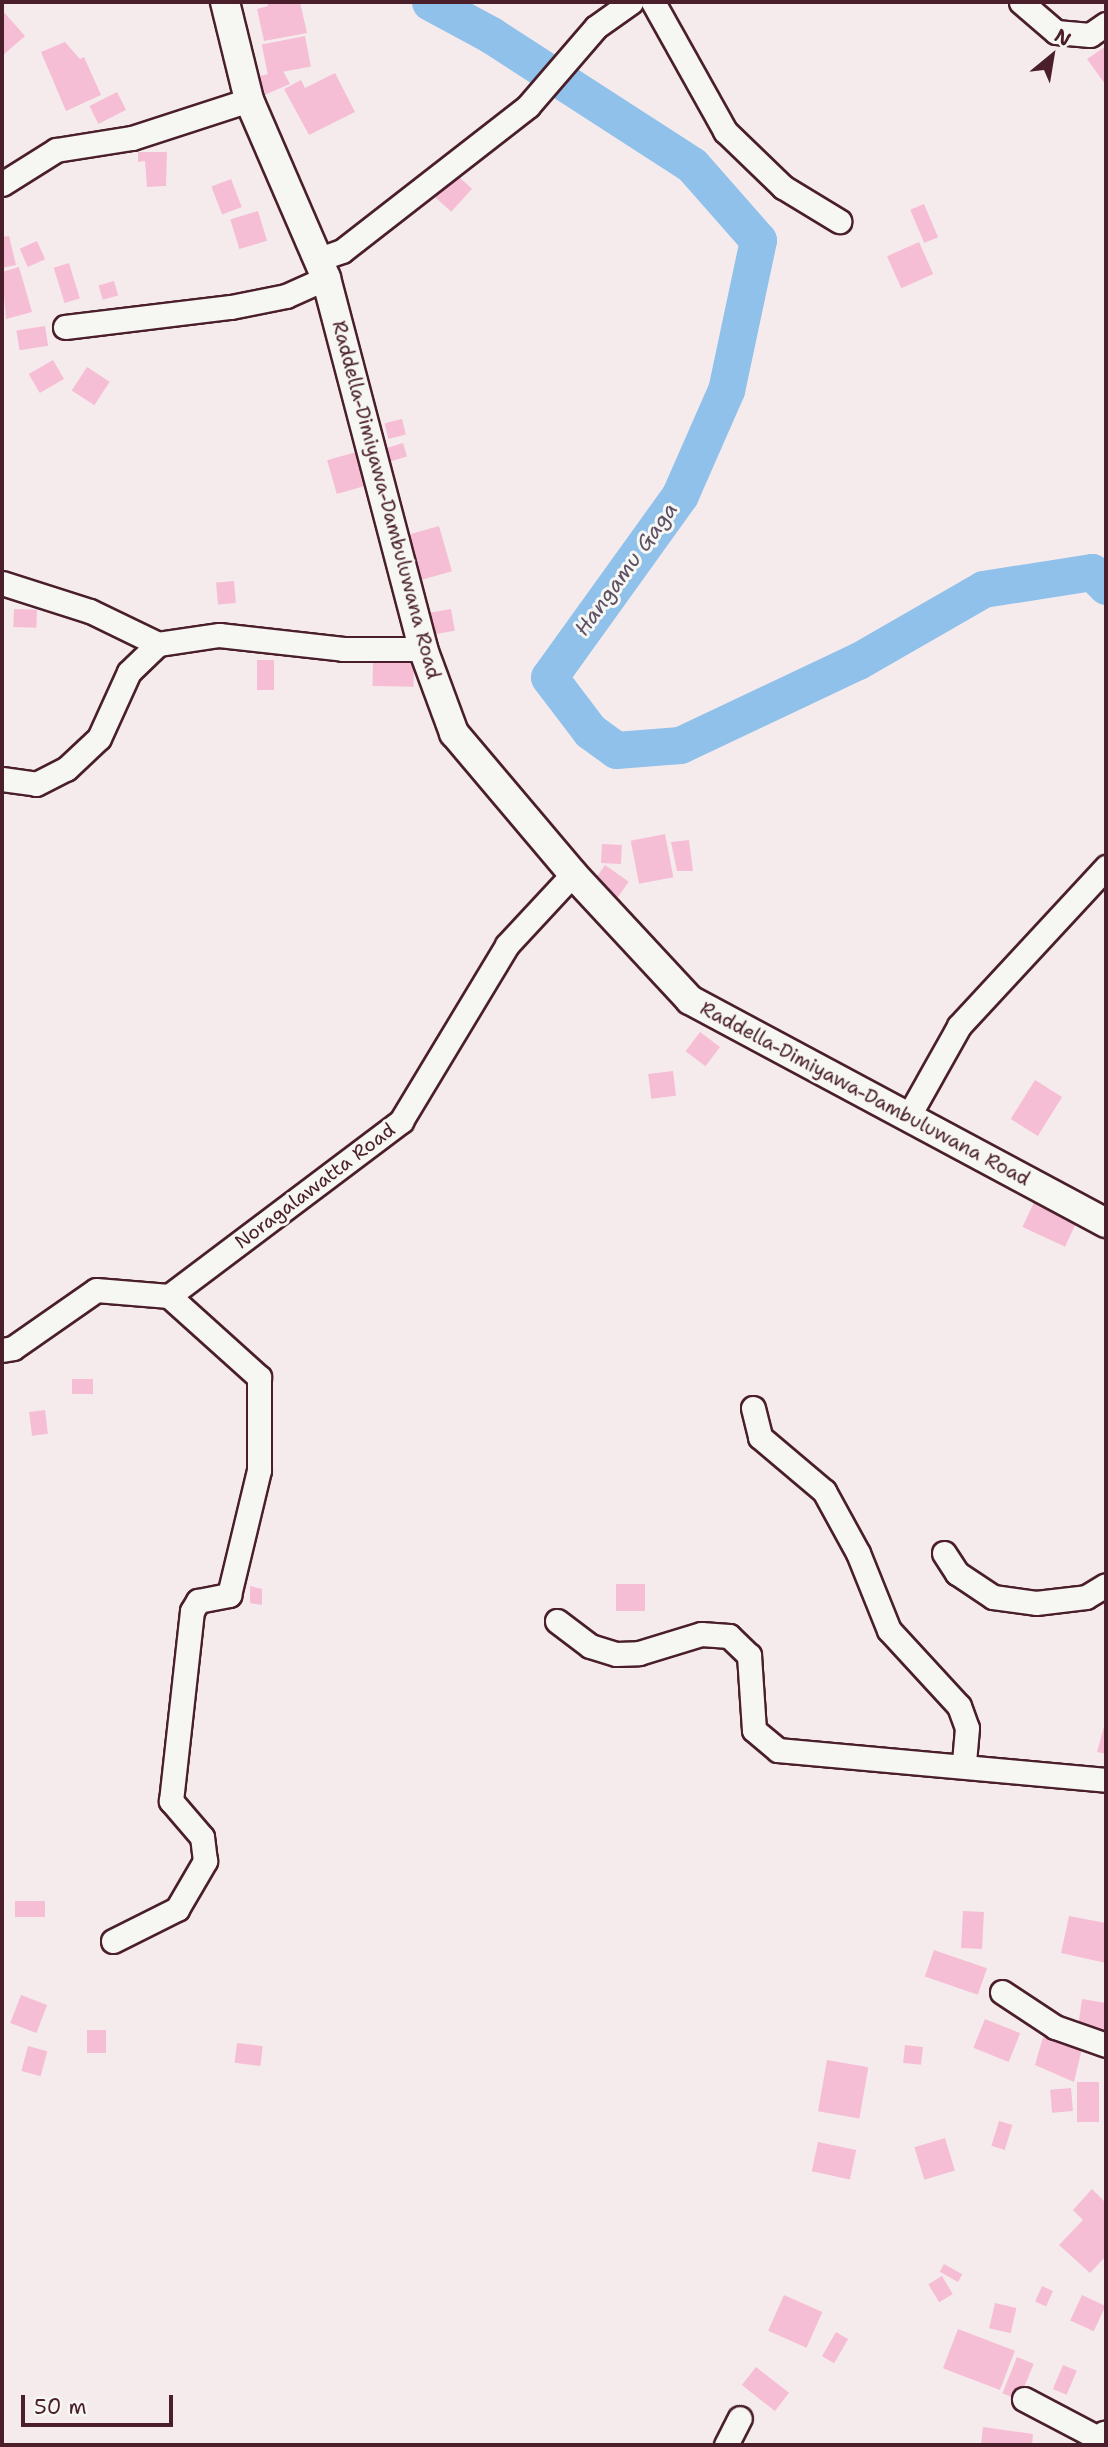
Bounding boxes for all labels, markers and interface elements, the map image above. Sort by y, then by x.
north arrow [1017,21,1087,91]
text: N [1050,23,1076,52]
street label: Raddella-Dimiyawa-Dambuluwana Road [327,318,445,682]
water label: Hangamu Gaga [569,497,683,641]
street label: Raddella-Dimiyawa-Dambuluwana Road [696,997,1034,1191]
street label: Noragalawatta Road [230,1118,400,1254]
scale bar [24,2380,177,2424]
text: 50 m [34,2393,87,2421]

